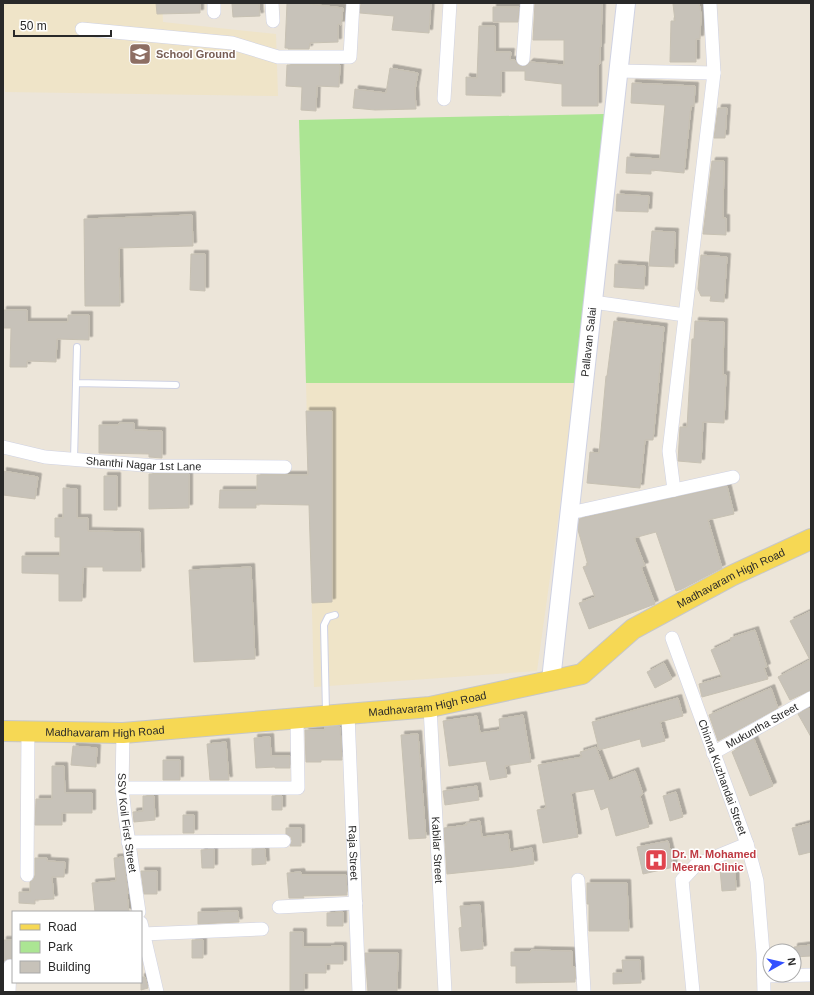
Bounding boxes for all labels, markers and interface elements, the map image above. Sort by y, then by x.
scale bar [14,12,111,38]
text: 50 m [20,19,47,33]
school or university icon: School Ground [127,41,153,67]
place label: School Ground [156,48,235,60]
street label: Pallavan Salai [579,307,598,377]
street label: Shanthi Nagar 1st Lane [85,454,201,472]
street label: Madhavaram High Road [675,546,787,610]
street label: Madhavaram High Road [368,689,488,718]
street label: Mukuntha Street [724,701,800,751]
street label: Chinna Kuzhandai Street [696,717,749,837]
street label: Madhavaram High Road [45,724,165,739]
street label: SSV Koil First Street [116,773,139,873]
street label: Kabilar Street [430,816,445,883]
street label: Raja Street [346,825,361,881]
hospital icon: Dr. M. Mohamed Meeran Clinic [643,847,669,873]
place label: Dr. M. Mohamed Meeran Clinic [672,848,756,873]
legend [12,911,142,983]
text: Road [48,920,77,934]
text: Park [48,940,74,954]
north arrow [762,943,802,983]
text: N [785,957,798,966]
text: Building [48,960,91,974]

